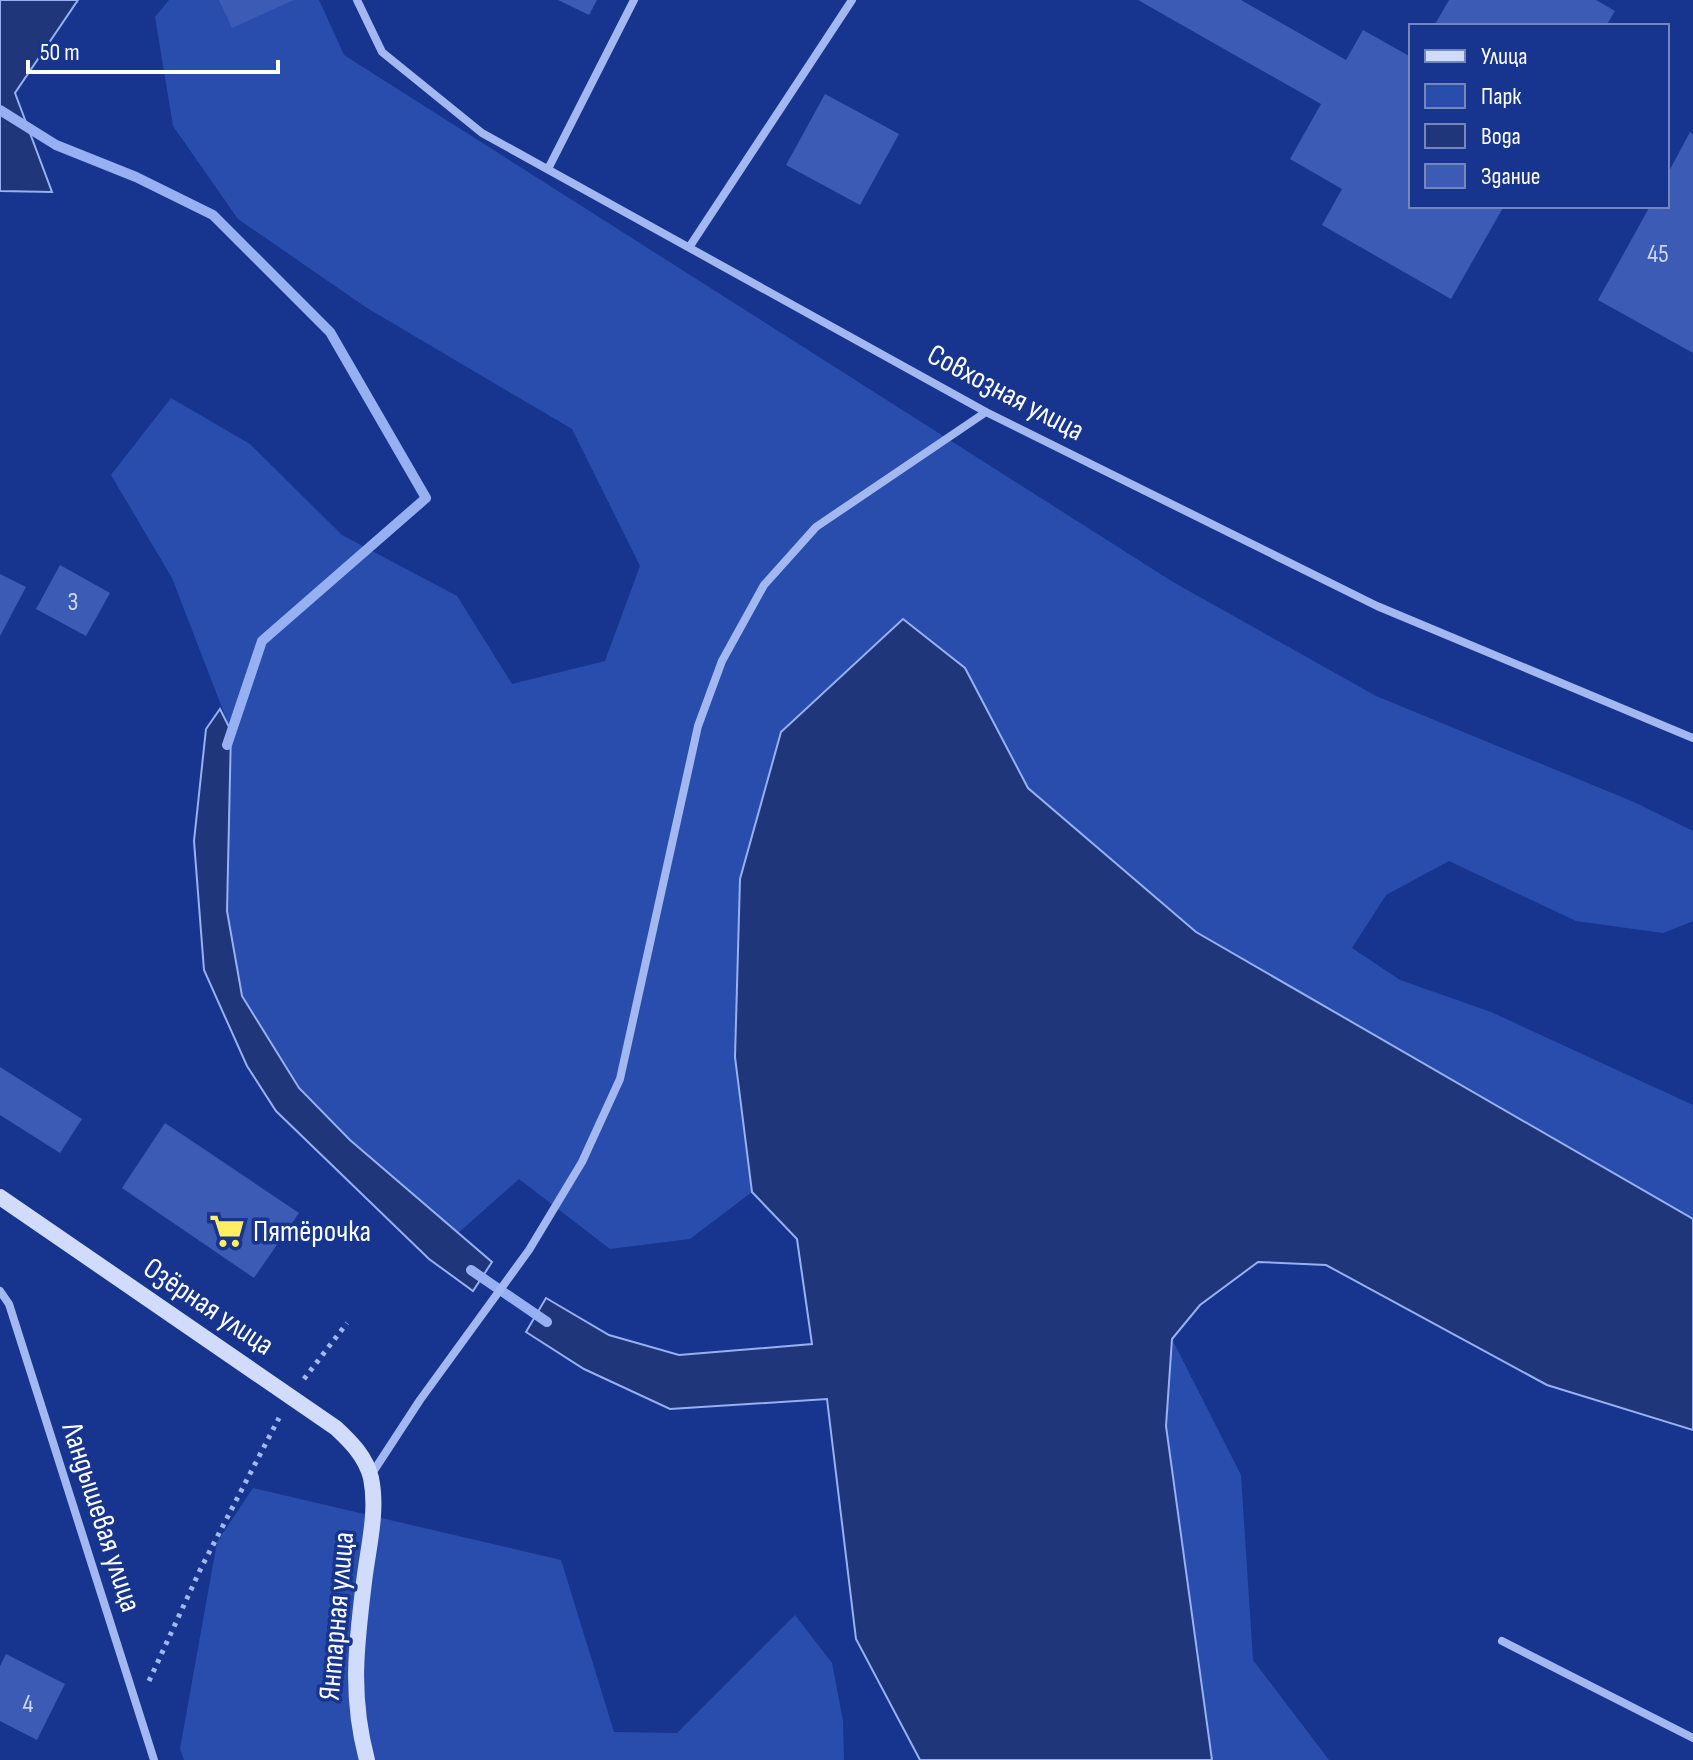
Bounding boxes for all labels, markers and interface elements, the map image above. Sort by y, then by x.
scale bar [28,24,278,74]
legend [1409,24,1669,208]
text: 50 m [40,38,80,67]
text: Улица [1481,42,1527,71]
text: Парк [1481,82,1522,111]
text: Вода [1481,122,1521,151]
text: Здание [1481,162,1540,191]
house number: 45 [1647,239,1669,270]
street label: Совхозная улица [921,337,1090,449]
house number: 3 [68,587,78,618]
supermarket icon: Пятёрочка [208,1212,246,1250]
place label: Пятёрочка [253,1214,371,1250]
street label: Озёрная улица [137,1250,280,1363]
street label: Ландышевая улица [53,1417,149,1616]
street label: Янтарная улица [312,1530,362,1702]
house number: 4 [23,1689,34,1720]

